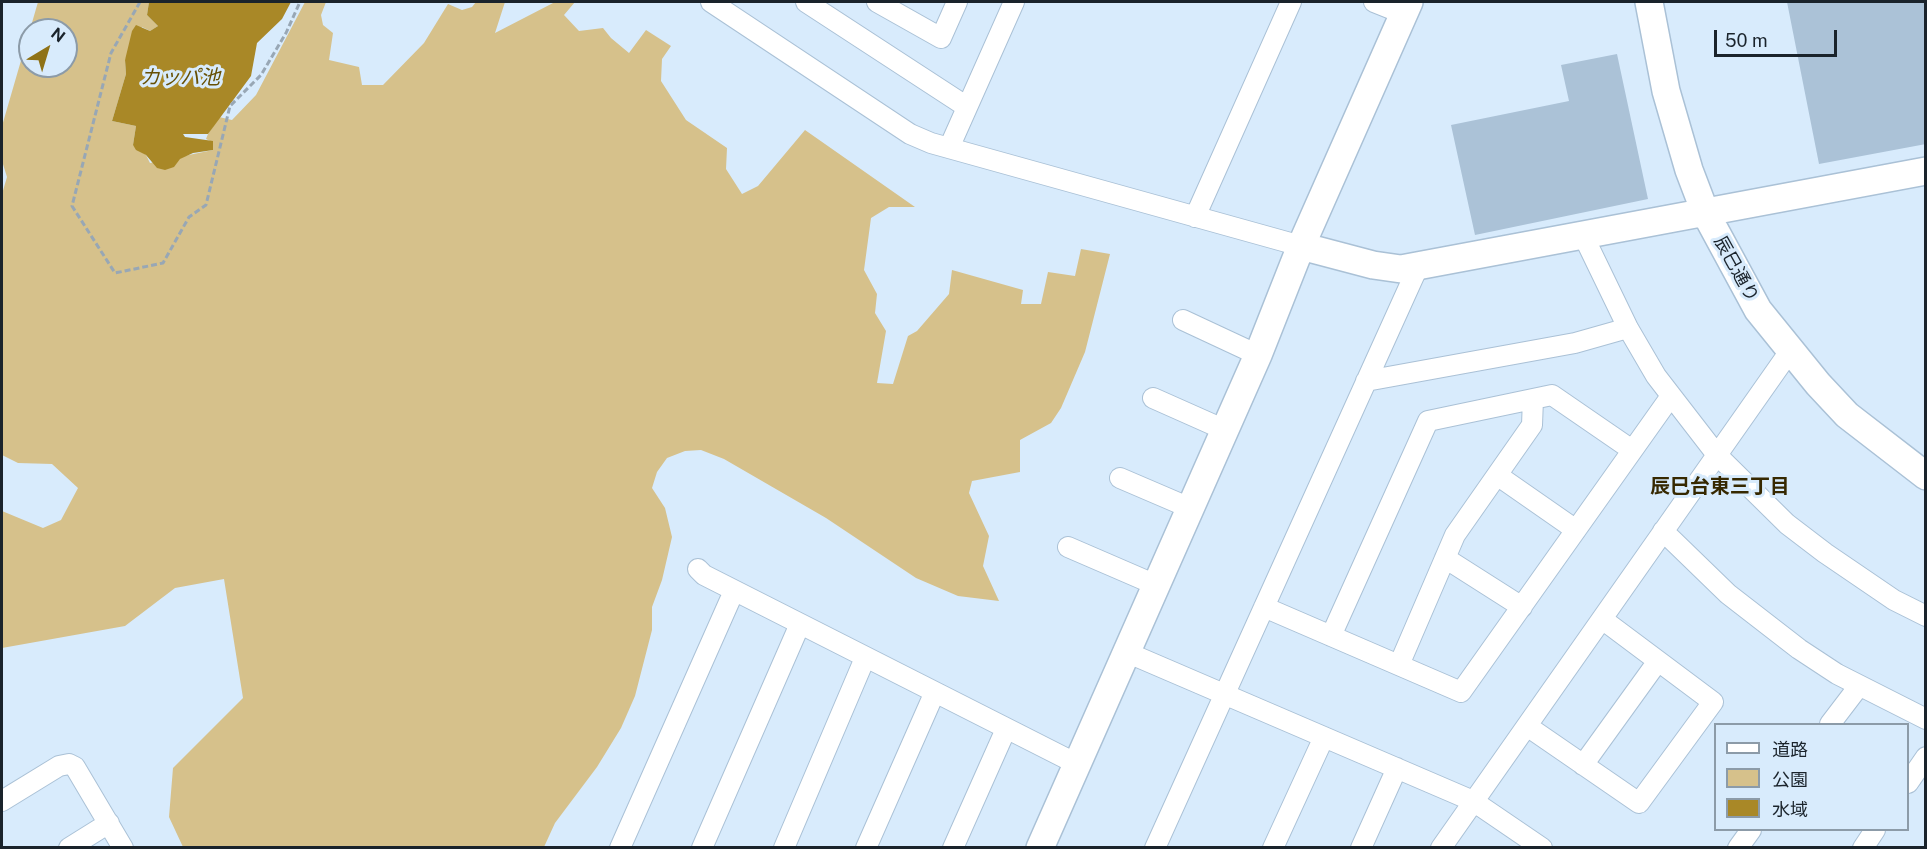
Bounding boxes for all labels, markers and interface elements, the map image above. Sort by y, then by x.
north arrow [18,18,78,78]
scale bar [1717,18,1840,56]
text: N [47,24,69,46]
text: 50 m [1725,30,1768,51]
water label: カッパ池 [140,66,220,90]
street label: 辰巳通り [1709,232,1763,306]
district label: 辰巳台東三丁目 [1650,475,1790,499]
legend [1714,723,1909,831]
text: 道路 [1772,739,1808,760]
text: 公園 [1772,769,1808,790]
text: 水域 [1772,799,1808,820]

